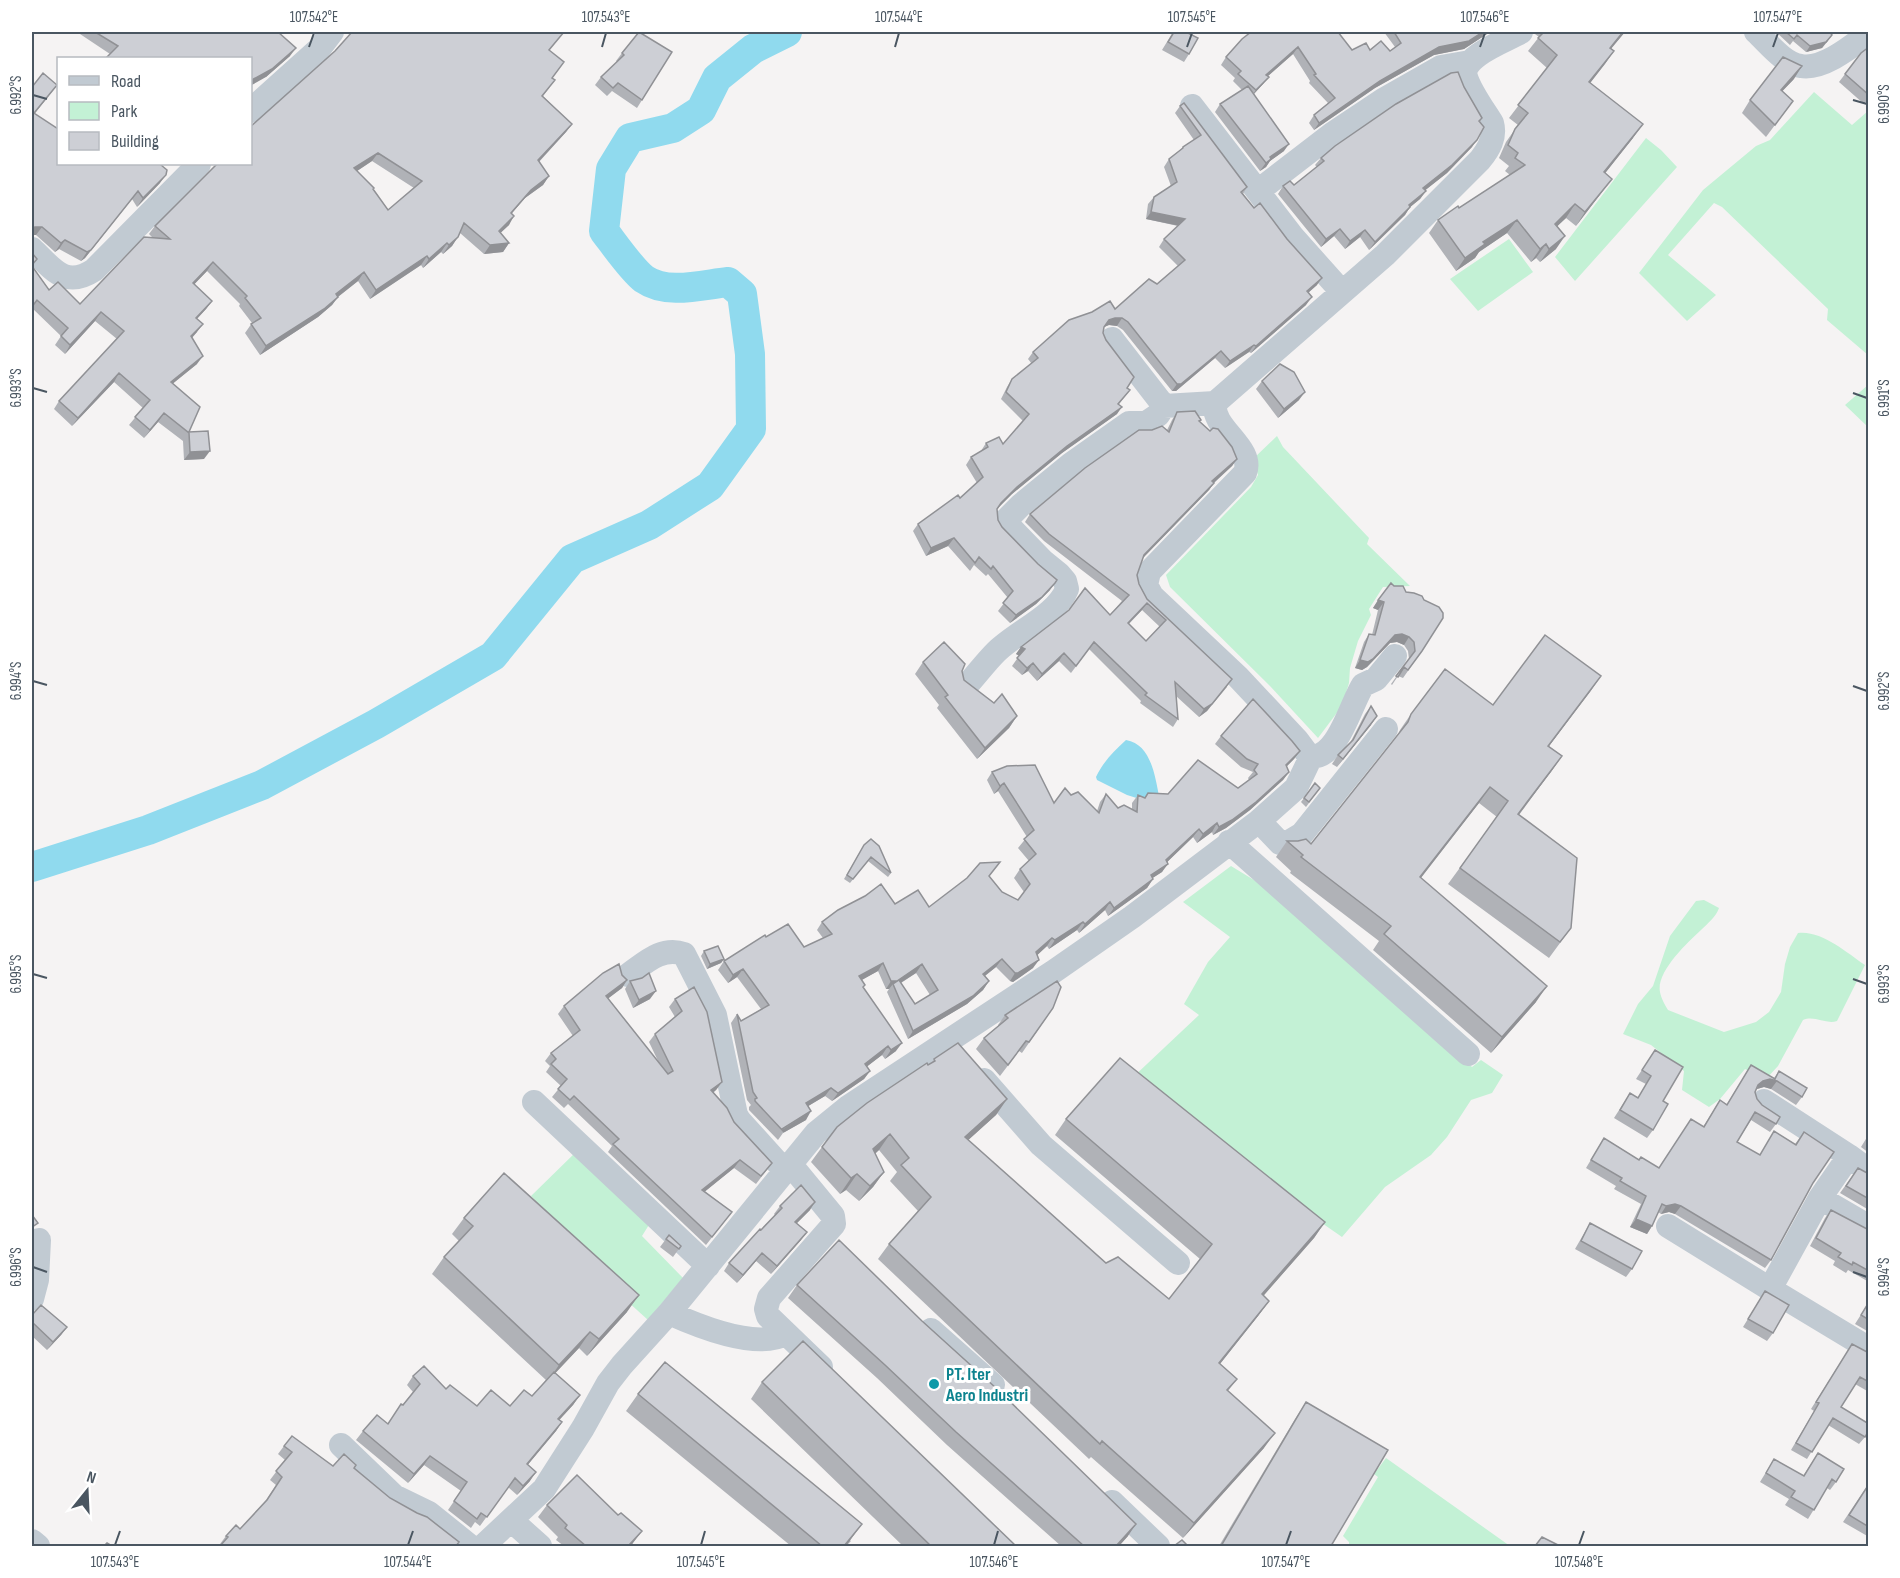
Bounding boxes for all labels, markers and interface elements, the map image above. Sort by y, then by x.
text: 107.542°E [290,8,338,27]
text: 107.543°E [582,8,630,27]
text: 107.544°E [875,8,923,27]
text: 107.545°E [1168,8,1216,27]
text: 107.546°E [1461,8,1509,27]
text: 107.547°E [1754,8,1802,27]
legend [57,57,252,165]
text: Road [111,71,141,92]
text: 6.992°S [7,75,26,115]
text: 6.990°S [1875,84,1894,124]
text: Park [111,101,137,122]
text: Building [111,131,159,152]
text: 6.993°S [7,368,26,408]
text: 6.991°S [1875,379,1894,417]
text: 6.994°S [7,662,26,700]
text: 6.992°S [1875,671,1894,711]
text: 6.995°S [7,955,26,993]
text: 6.993°S [1875,964,1894,1004]
text: 6.996°S [7,1247,26,1287]
text: 6.994°S [1875,1258,1894,1296]
place label: PT. Iter Aero Industri [945,1364,1028,1406]
marker: PT. Iter Aero Industri [927,1377,941,1391]
north arrow [57,1461,117,1521]
text: N [84,1468,98,1489]
text: 107.543°E [91,1553,139,1572]
text: 107.544°E [384,1553,432,1572]
text: 107.545°E [677,1553,725,1572]
text: 107.546°E [970,1553,1018,1572]
text: 107.547°E [1262,1553,1310,1572]
text: 107.548°E [1555,1553,1603,1572]

